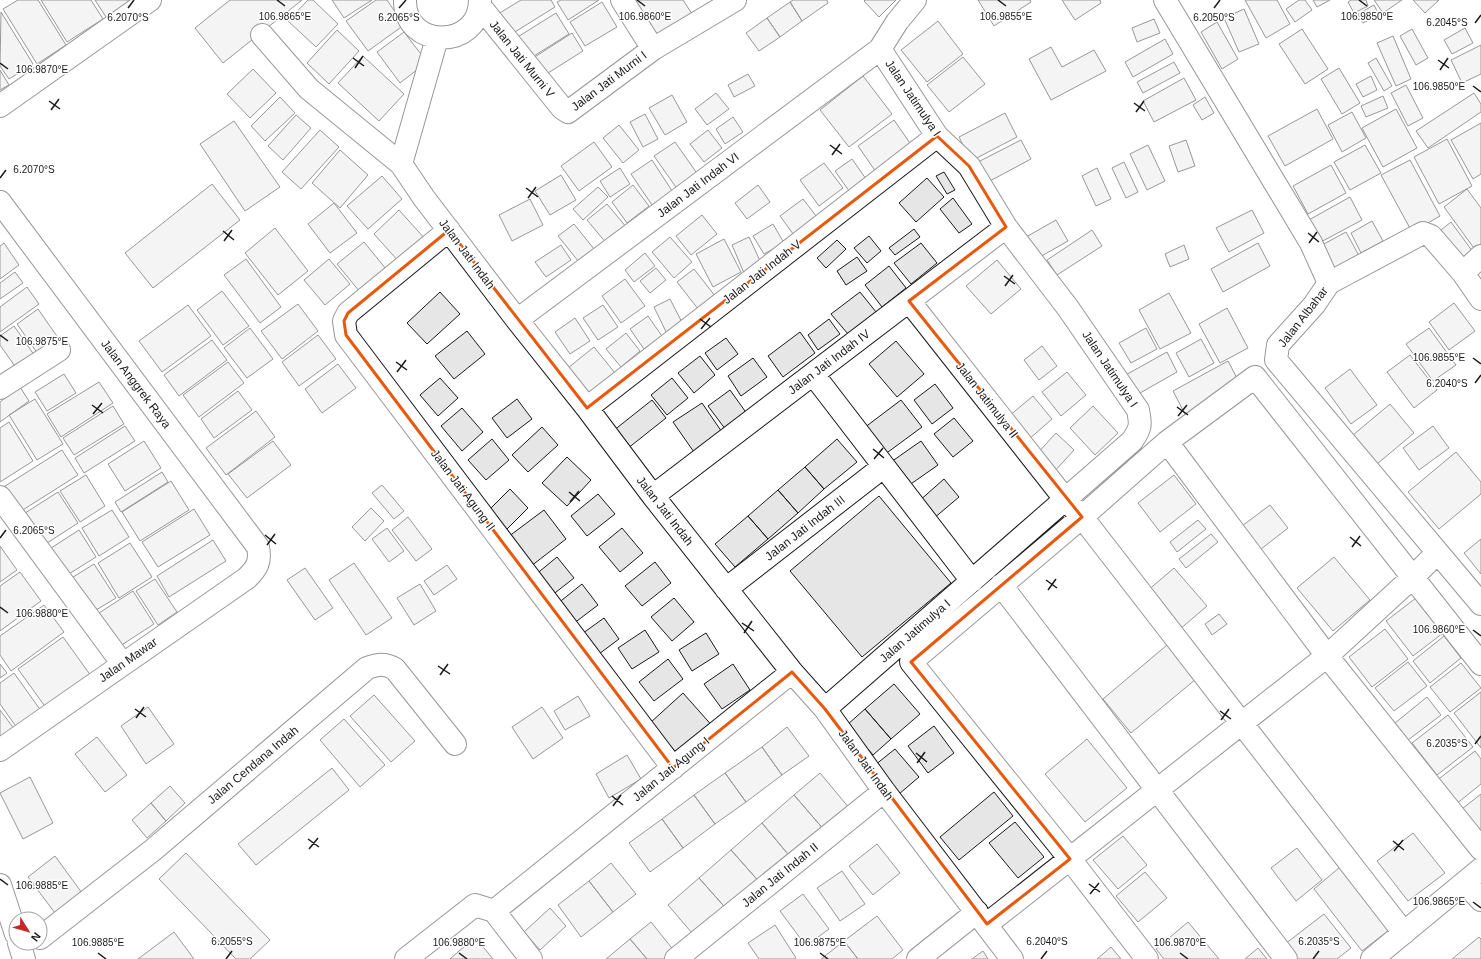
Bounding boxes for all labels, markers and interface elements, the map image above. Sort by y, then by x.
text: 106.9865°E [259,11,312,22]
text: 106.9860°E [619,11,672,22]
text: 106.9855°E [980,11,1033,22]
text: 106.9850°E [1341,11,1394,22]
text: 6.2070°S [107,12,149,23]
text: 6.2065°S [378,12,420,23]
text: 6.2050°S [1193,12,1235,23]
text: 6.2045°S [1426,17,1468,28]
street label: Jalan Jati Murni V [487,18,557,100]
street label: Jalan Jati Murni I [569,48,649,114]
street label: Jalan Jatimulya I [882,57,944,139]
text: 106.9870°E [16,64,69,75]
text: 106.9850°E [1413,81,1466,92]
street label: Jalan Jati Indah VI [654,150,742,220]
text: 6.2070°S [13,164,55,175]
street label: Jalan Jati Indah [436,216,498,292]
street label: Jalan Jati Indah V [720,237,804,307]
street label: Jalan Albahar [1275,284,1331,350]
street label: Jalan Jati Indah IV [785,327,873,397]
street label: Jalan Jatimulya I [1079,328,1141,410]
text: 106.9875°E [16,336,69,347]
street label: Jalan Anggrek Raya [98,337,174,431]
text: 106.9855°E [1413,352,1466,363]
street label: Jalan Jatimulya II [953,359,1021,441]
text: 6.2040°S [1426,378,1468,389]
street label: Jalan Jati Agung II [428,447,498,533]
street label: Jalan Jati Indah [634,474,696,548]
street label: Jalan Jati Indah III [762,492,848,564]
text: 6.2065°S [13,525,55,536]
street label: Jalan Jatimulya I [877,596,953,666]
text: 106.9880°E [16,608,69,619]
text: 106.9860°E [1413,624,1466,635]
street label: Jalan Mawar [96,635,160,685]
street label: Jalan Cendana Indah [205,723,301,807]
street label: Jalan Jati Indah [836,727,896,803]
street label: Jalan Jati Agung I [630,734,712,804]
text: 6.2035°S [1426,738,1468,749]
street label: Jalan Jati Indah II [739,840,821,910]
text: 106.9885°E [16,880,69,891]
text: 106.9865°E [1413,896,1466,907]
north arrow [8,911,48,951]
text: N [29,930,43,944]
text: 6.2055°S [211,936,253,947]
text: 6.2040°S [1026,936,1068,947]
text: 6.2035°S [1298,936,1340,947]
text: 106.9885°E [72,937,125,948]
text: 106.9880°E [433,937,486,948]
text: 106.9875°E [794,937,847,948]
text: 106.9870°E [1154,937,1207,948]

